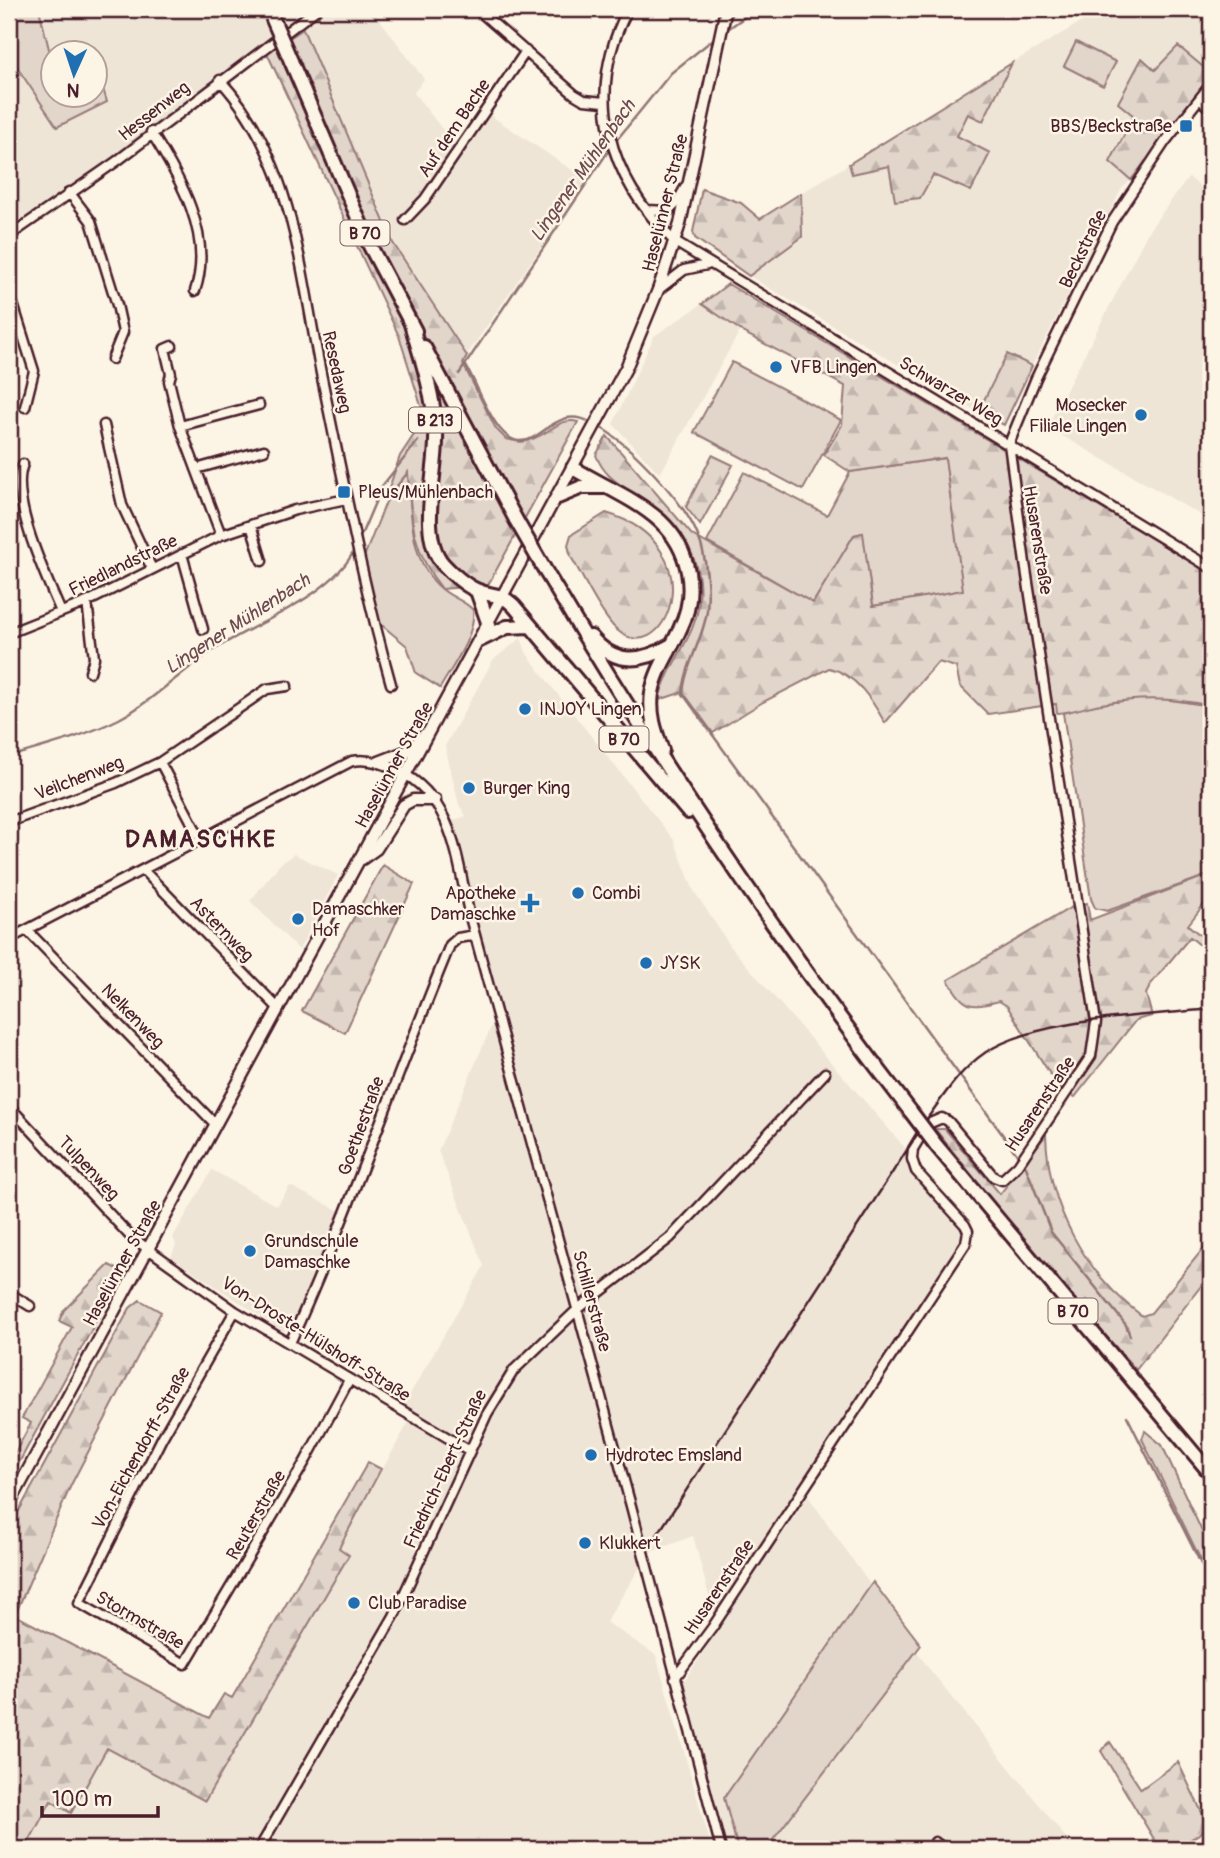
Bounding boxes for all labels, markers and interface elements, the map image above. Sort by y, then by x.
north arrow [38,38,108,108]
street label: Auf dem Bache [413,75,496,182]
street label: Hessenweg [114,76,195,146]
text: N [66,78,80,102]
water label: Lingener Mühlenbach [525,94,641,246]
place label: BBS/Beckstraße [1050,115,1172,138]
marker: BBS/Beckstraße [1178,118,1194,134]
street label: Haselünner Straße [637,132,694,274]
street label: Beckstraße [1055,206,1112,292]
road number: B 70 [340,220,390,246]
street label: Resedaweg [317,329,356,415]
street label: Schwarzer Weg [895,351,1007,431]
place label: VFB Lingen [790,356,877,379]
marker: VFB Lingen [768,359,784,375]
place label: Mosecker Filiale Lingen [1029,394,1128,438]
marker: Mosecker Filiale Lingen [1133,407,1149,423]
road number: B 213 [409,408,461,432]
place label: Pleus/Mühlenbach [358,481,493,504]
marker: Pleus/Mühlenbach [336,484,352,500]
street label: Husarenstraße [1018,484,1057,596]
street label: Friedlandstraße [65,529,181,602]
water label: Lingener Mühlenbach [161,568,315,680]
street label: Haselünner Straße [350,698,439,833]
place label: INJOY Lingen [539,698,642,721]
marker: INJOY Lingen [517,701,533,717]
road number: B 70 [600,726,648,752]
street label: Veilchenweg [31,751,127,806]
place label: Burger King [483,777,570,800]
marker: Burger King [461,780,477,796]
district label: DAMASCHKE [125,825,277,854]
place label: Apotheke Damaschke [430,882,516,926]
place label: Combi [592,882,640,905]
marker: Combi [570,885,586,901]
street label: Asternweg [185,892,259,967]
marker: Apotheke Damaschke [522,895,538,911]
place label: Damaschker Hof [312,898,405,942]
marker: Damaschker Hof [290,911,306,927]
place label: JYSK [660,952,701,975]
marker: JYSK [638,955,654,971]
street label: Nelkenweg [96,979,169,1054]
street label: Husarenstraße [1000,1052,1081,1156]
street label: Goethestraße [333,1073,390,1179]
street label: Tulpenweg [53,1131,124,1205]
street label: Haselünner Straße [78,1196,167,1331]
place label: Grundschule Damaschke [264,1230,358,1274]
marker: Grundschule Damaschke [242,1243,258,1259]
street label: Schillerstraße [567,1248,616,1355]
street label: Von-Droste-Hülshoff-Straße [217,1272,415,1407]
road number: B 70 [1048,1298,1098,1324]
street label: Von-Eichendorff-Straße [87,1363,196,1533]
street label: Friedrich-Ebert-Straße [399,1386,492,1552]
place label: Hydrotec Emsland [605,1444,742,1467]
marker: Hydrotec Emsland [583,1447,599,1463]
street label: Reuterstraße [222,1466,291,1564]
place label: Klukkert [599,1532,662,1555]
marker: Klukkert [577,1535,593,1551]
street label: Husarenstraße [679,1535,760,1639]
street label: Stormstraße [91,1586,188,1655]
place label: Club Paradise [368,1592,467,1615]
marker: Club Paradise [346,1595,362,1611]
scale bar [42,1774,158,1818]
text: 100 m [52,1786,112,1813]

